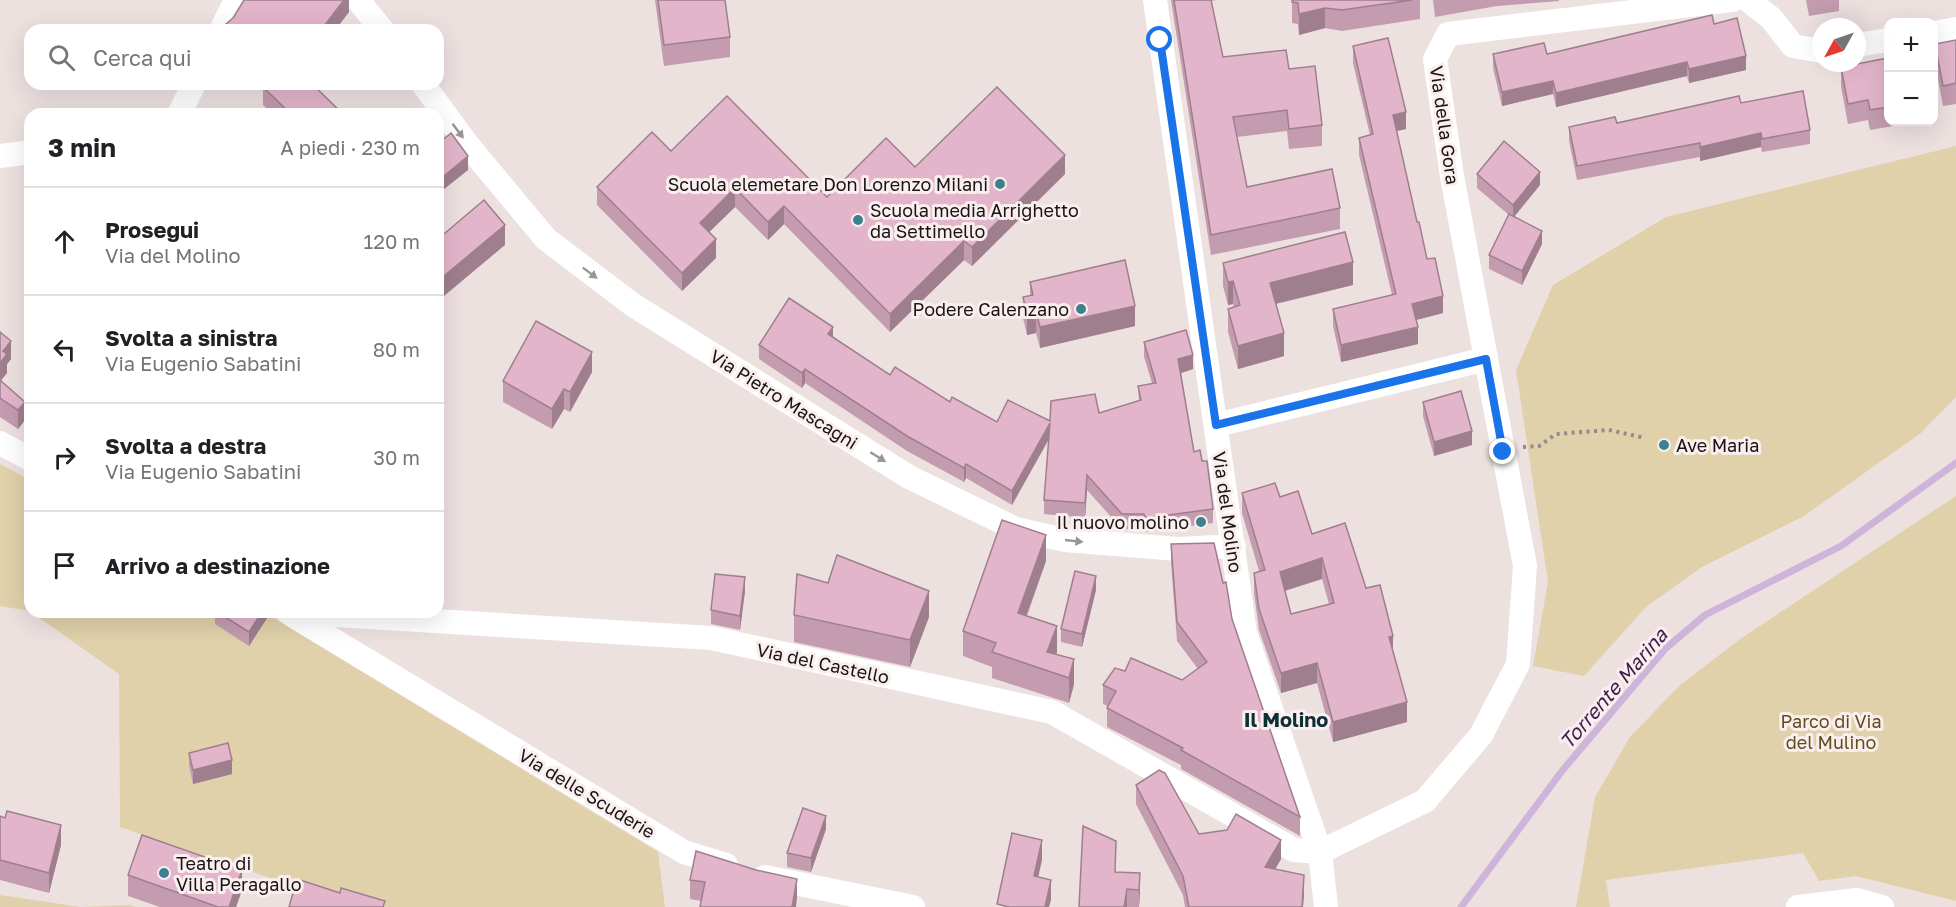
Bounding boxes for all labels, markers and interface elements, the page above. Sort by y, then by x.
north arrow [1812,18,1866,72]
map controls [1884,18,1938,126]
button: + [1884,18,1938,72]
search box [24,24,444,90]
route start [1146,26,1172,52]
icon: search [45,41,78,74]
text: Cerca qui [93,44,192,71]
street label: Via della Gora [1426,64,1464,186]
button: − [1884,72,1938,126]
one-way arrow [451,123,463,138]
text: 3 min [48,132,116,163]
text: A piedi · 230 m [280,135,420,159]
place label: Scuola elemetare Don Lorenzo Milani [668,173,988,195]
marker: Scuola elemetare Don Lorenzo Milani [993,177,1007,191]
place label: Scuola media Arrighetto da Settimello [870,199,1079,242]
marker: Scuola media Arrighetto da Settimello [851,213,865,227]
text: Prosegui [105,216,199,243]
icon: ahead [48,225,81,258]
text: 120 m [364,229,420,253]
text: Via del Molino [105,243,241,267]
one-way arrow [582,266,598,279]
place label: Podere Calenzano [913,298,1069,320]
marker: Podere Calenzano [1074,302,1088,316]
text: Svolta a sinistra [105,324,277,351]
icon: left [48,333,81,366]
text: 80 m [373,337,420,361]
street label: Via Pietro Mascagni [706,345,862,453]
text: Via Eugenio Sabatini [105,351,301,375]
text: Svolta a destra [105,432,266,459]
place label: Ave Maria [1676,434,1759,456]
route end [1489,438,1515,464]
marker: Ave Maria [1657,438,1671,452]
icon: right [48,441,81,474]
text: 30 m [373,445,420,469]
street label: Via del Molino [1209,450,1247,574]
one-way arrow [869,452,886,463]
text: Via Eugenio Sabatini [105,459,301,483]
place label: Il nuovo molino [1056,511,1189,533]
marker: Il nuovo molino [1194,515,1208,529]
one-way arrow [1065,537,1084,546]
icon: arrive [48,549,81,582]
text: Arrivo a destinazione [105,552,330,579]
water label: Torrente Marina [1554,622,1672,753]
street label: Via del Castello [755,638,891,688]
district label: Il Molino [1244,707,1328,731]
park label: Parco di Via del Mulino [1780,710,1882,753]
street label: Via delle Scuderie [515,744,659,842]
place label: Teatro di Villa Peragallo [176,852,302,895]
marker: Teatro di Villa Peragallo [157,866,171,880]

